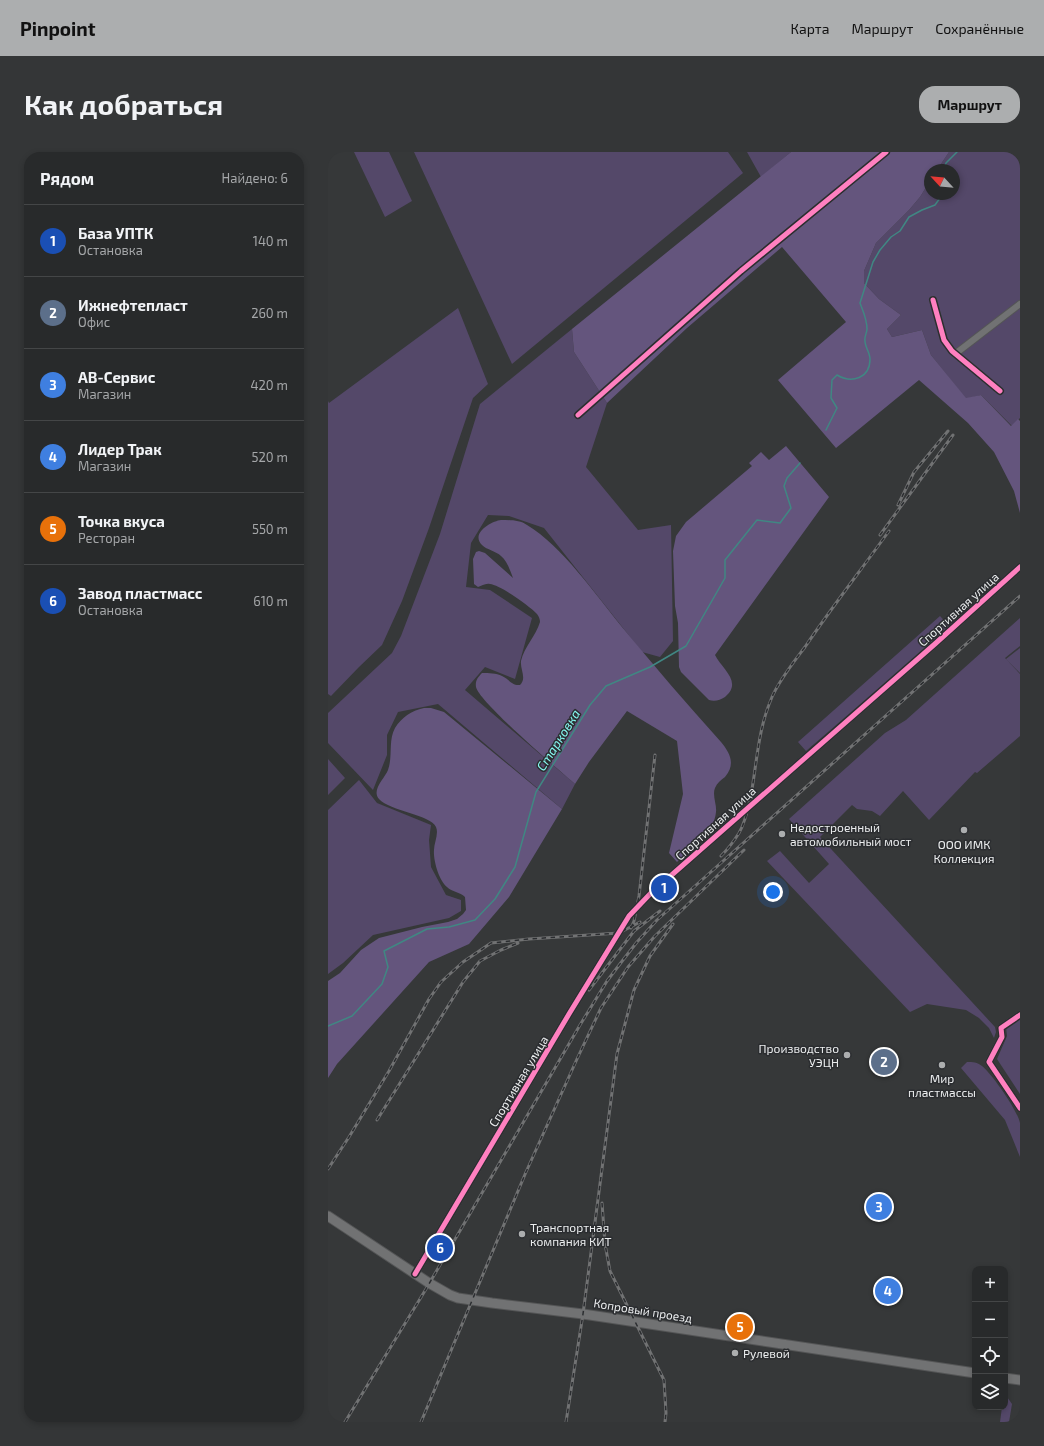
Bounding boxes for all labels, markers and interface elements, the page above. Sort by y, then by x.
text: Pinpoint [20,17,95,40]
text: Карта [791,20,829,37]
text: Маршрут [851,20,913,37]
text: Сохранённые [935,20,1024,37]
button: Маршрут [919,86,1020,123]
text: Как добраться [24,87,223,121]
north arrow [924,164,960,200]
text: Рядом [40,168,94,188]
text: Найдено: 6 [222,170,288,186]
text: База УПТК [78,224,153,242]
text: 1 [50,233,56,249]
text: 140 m [253,233,288,249]
text: Остановка [78,242,143,258]
text: Ижнефтепласт [78,296,188,314]
text: 2 [49,305,57,321]
text: 260 m [251,305,288,321]
text: Офис [78,314,110,330]
text: АВ-Сервис [78,368,155,386]
text: 3 [49,377,57,393]
text: 420 m [251,377,288,393]
text: Магазин [78,386,131,402]
text: Лидер Трак [78,440,162,458]
text: 4 [49,449,57,465]
text: 520 m [252,449,288,465]
text: Магазин [78,458,131,474]
text: Точка вкуса [78,512,165,530]
text: 5 [49,521,57,537]
text: 550 m [252,521,288,537]
text: Ресторан [78,530,135,546]
street label: Спортивная улица [915,569,1002,650]
text: Завод пластмасс [78,584,202,602]
text: 6 [49,593,57,609]
text: 610 m [253,593,288,609]
text: Остановка [78,602,143,618]
water label: Старковка [533,706,583,774]
street label: Спортивная улица [672,783,759,864]
place label: Недостроенный автомобильный мост [790,820,912,848]
marker: ООО ИМК Коллекция [959,825,969,835]
marker: Недостроенный автомобильный мост [777,829,787,839]
place label: ООО ИМК Коллекция [934,837,994,865]
pin: 1 [651,873,677,903]
your location [763,882,783,902]
street label: Спортивная улица [485,1033,552,1129]
place label: Производство УЭЦН [759,1041,839,1069]
pin: 2 [871,1047,897,1077]
marker: Производство УЭЦН [842,1050,852,1060]
marker: Мир пластмассы [937,1060,947,1070]
place label: Мир пластмассы [908,1071,976,1099]
pin: 3 [866,1192,892,1222]
place label: Транспортная компания КИТ [530,1220,611,1248]
marker: Транспортная компания КИТ [517,1229,527,1239]
pin: 6 [427,1233,453,1263]
map controls [972,1266,1008,1410]
button: + [972,1266,1008,1302]
pin: 4 [875,1276,901,1306]
street label: Копровый проезд [593,1295,693,1325]
button: − [972,1302,1008,1338]
pin: 5 [727,1312,753,1342]
button: locate [972,1338,1008,1374]
place label: Рулевой [743,1346,790,1361]
marker: Рулевой [730,1348,740,1358]
button: layers [972,1374,1008,1410]

